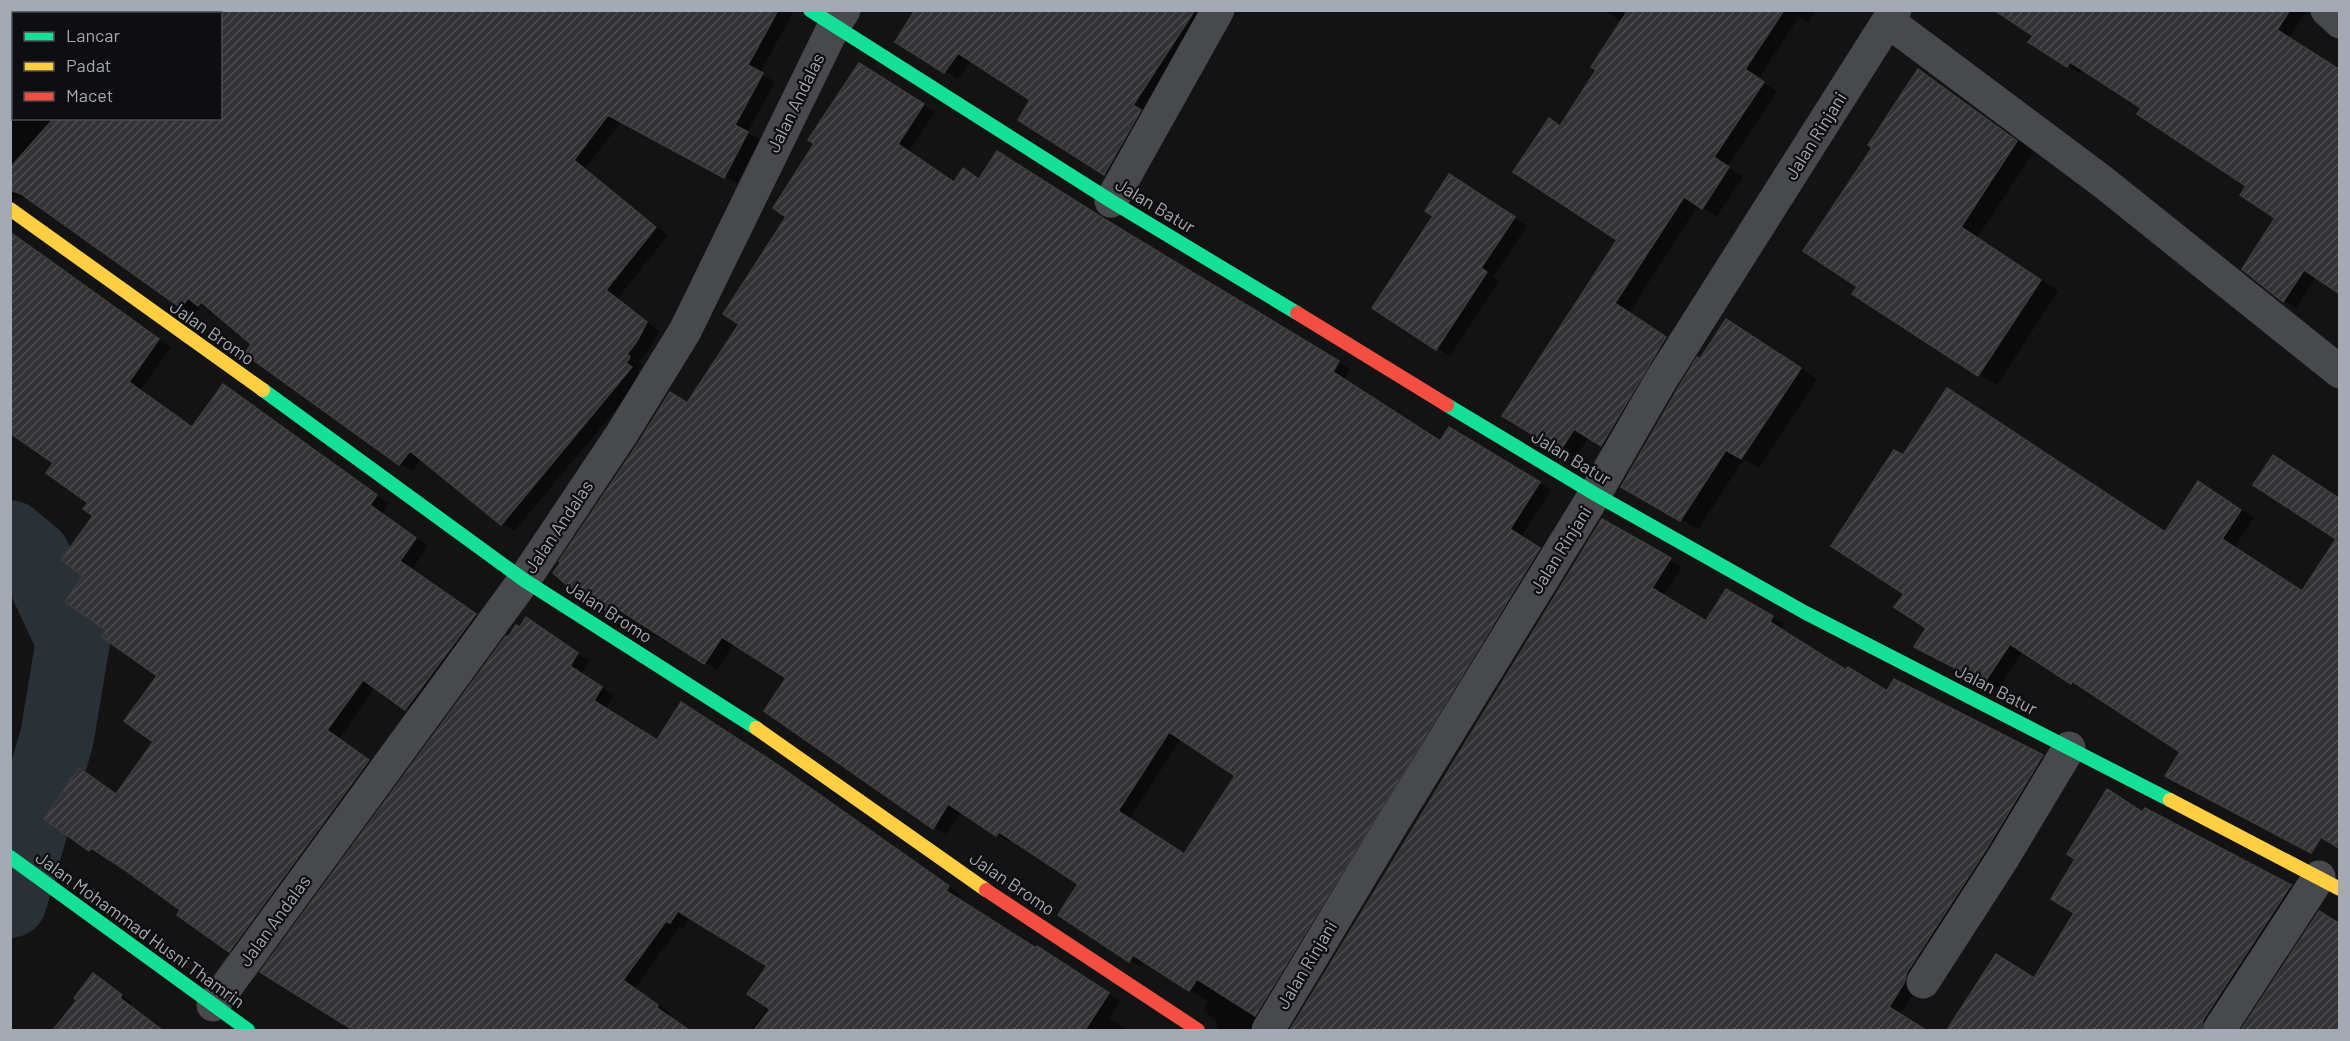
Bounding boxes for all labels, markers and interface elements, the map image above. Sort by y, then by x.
legend [12,12,222,120]
text: Lancar [66,24,121,46]
street label: Jalan Andalas [762,49,829,156]
text: Padat [66,54,111,76]
text: Macet [66,84,113,106]
street label: Jalan Rinjani [1779,87,1851,183]
street label: Jalan Batur [1112,173,1200,238]
street label: Jalan Bromo [166,295,259,369]
street label: Jalan Batur [1528,425,1616,490]
street label: Jalan Andalas [519,476,597,577]
street label: Jalan Rinjani [1524,501,1596,597]
street label: Jalan Bromo [562,575,657,647]
street label: Jalan Batur [1952,659,2042,719]
street label: Jalan Mohammad Husni Thamrin [32,846,249,1012]
street label: Jalan Bromo [966,847,1059,920]
street label: Jalan Andalas [234,870,315,970]
street label: Jalan Rinjani [1271,916,1341,1013]

